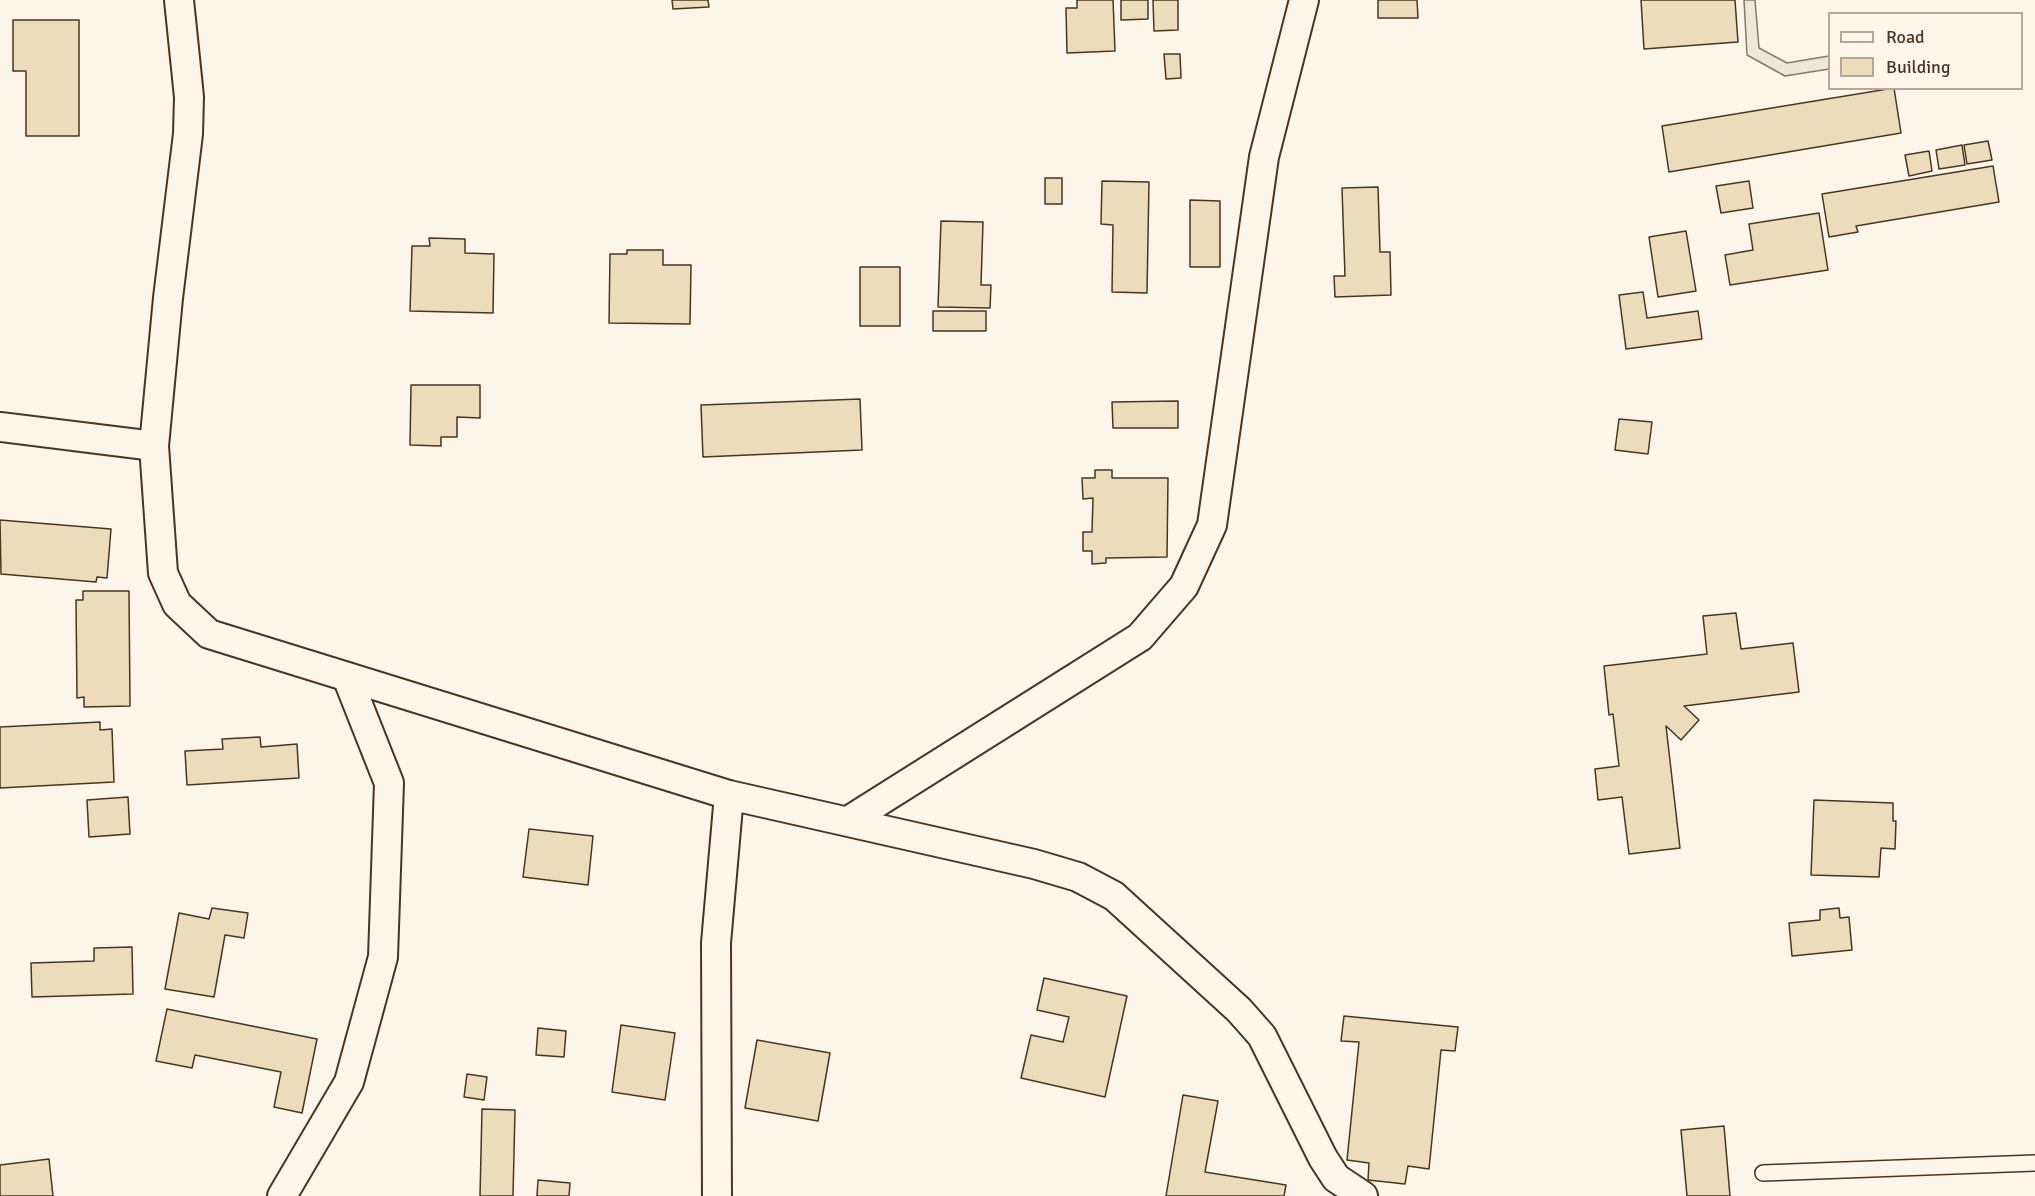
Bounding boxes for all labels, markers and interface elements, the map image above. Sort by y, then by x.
legend [1828,12,2023,90]
text: Road [1886,26,1925,48]
text: Building [1886,56,1950,78]

